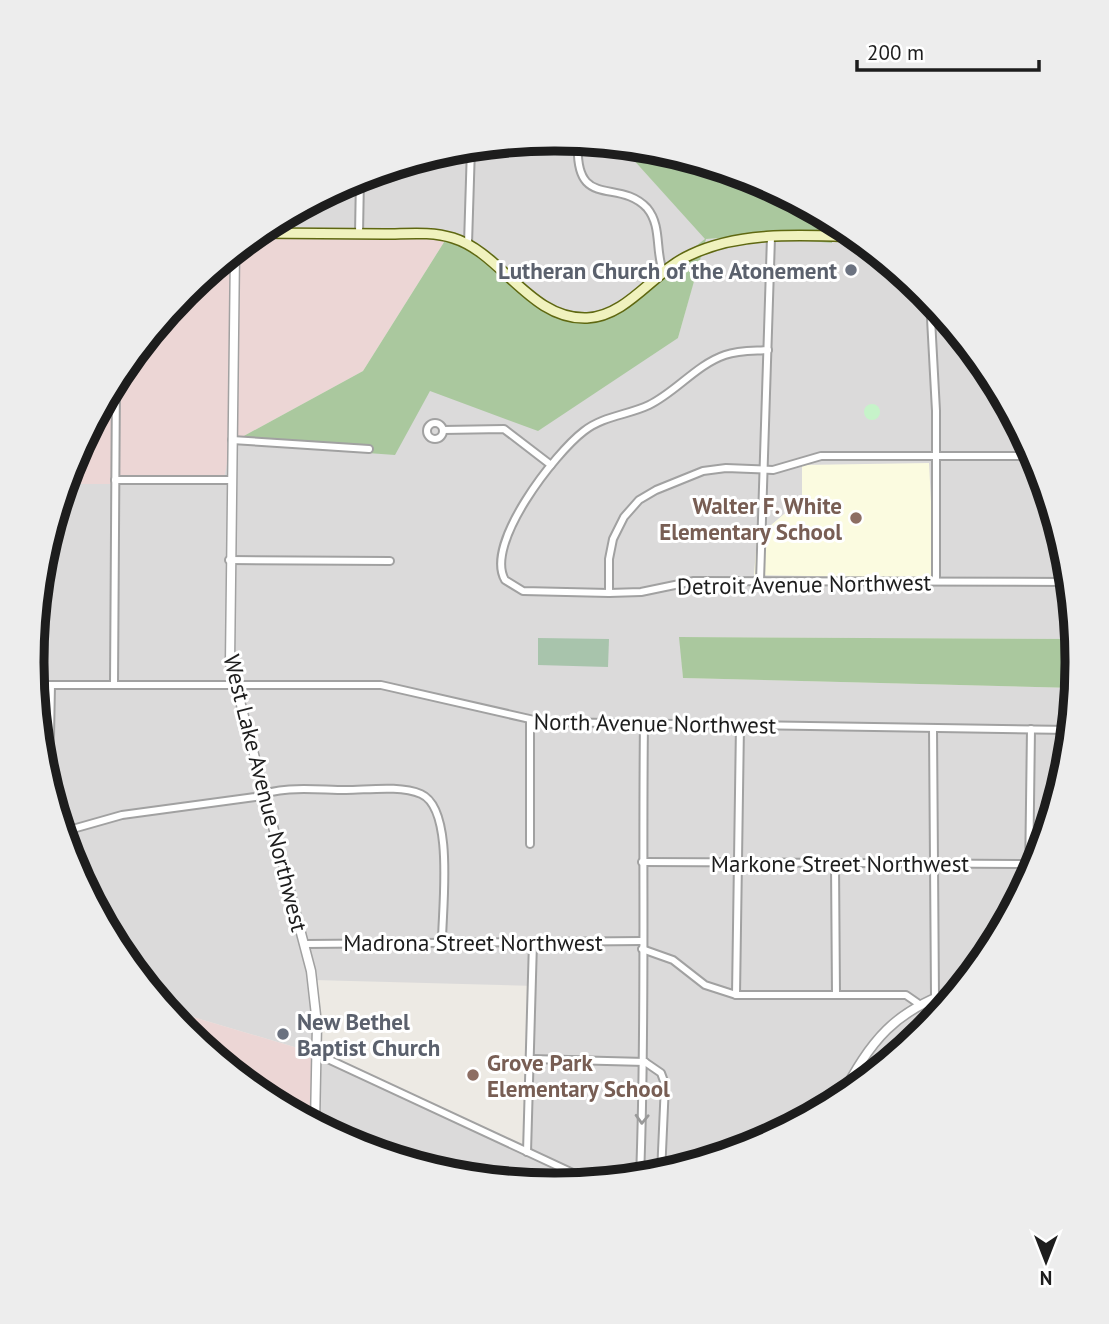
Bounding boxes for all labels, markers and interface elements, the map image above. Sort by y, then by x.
scale bar [857,28,1039,72]
text: 200 m [867,39,924,66]
place label: Lutheran Church of the Atonement [498,256,837,285]
marker: Lutheran Church of the Atonement [843,262,859,278]
place label: Walter F. White Elementary School [659,491,842,546]
marker: Walter F. White Elementary School [848,510,864,526]
street label: Detroit Avenue Northwest [677,567,932,601]
street label: West Lake Avenue Northwest [218,651,315,935]
street label: North Avenue Northwest [533,706,777,740]
street label: Markone Street Northwest [711,849,969,878]
street label: Madrona Street Northwest [343,928,603,957]
place label: New Bethel Baptist Church [297,1007,440,1062]
marker: New Bethel Baptist Church [275,1026,291,1042]
place label: Grove Park Elementary School [487,1048,670,1103]
marker: Grove Park Elementary School [465,1067,481,1083]
one-way arrow [634,1114,649,1125]
north arrow [1011,1226,1081,1296]
text: N [1040,1266,1052,1290]

